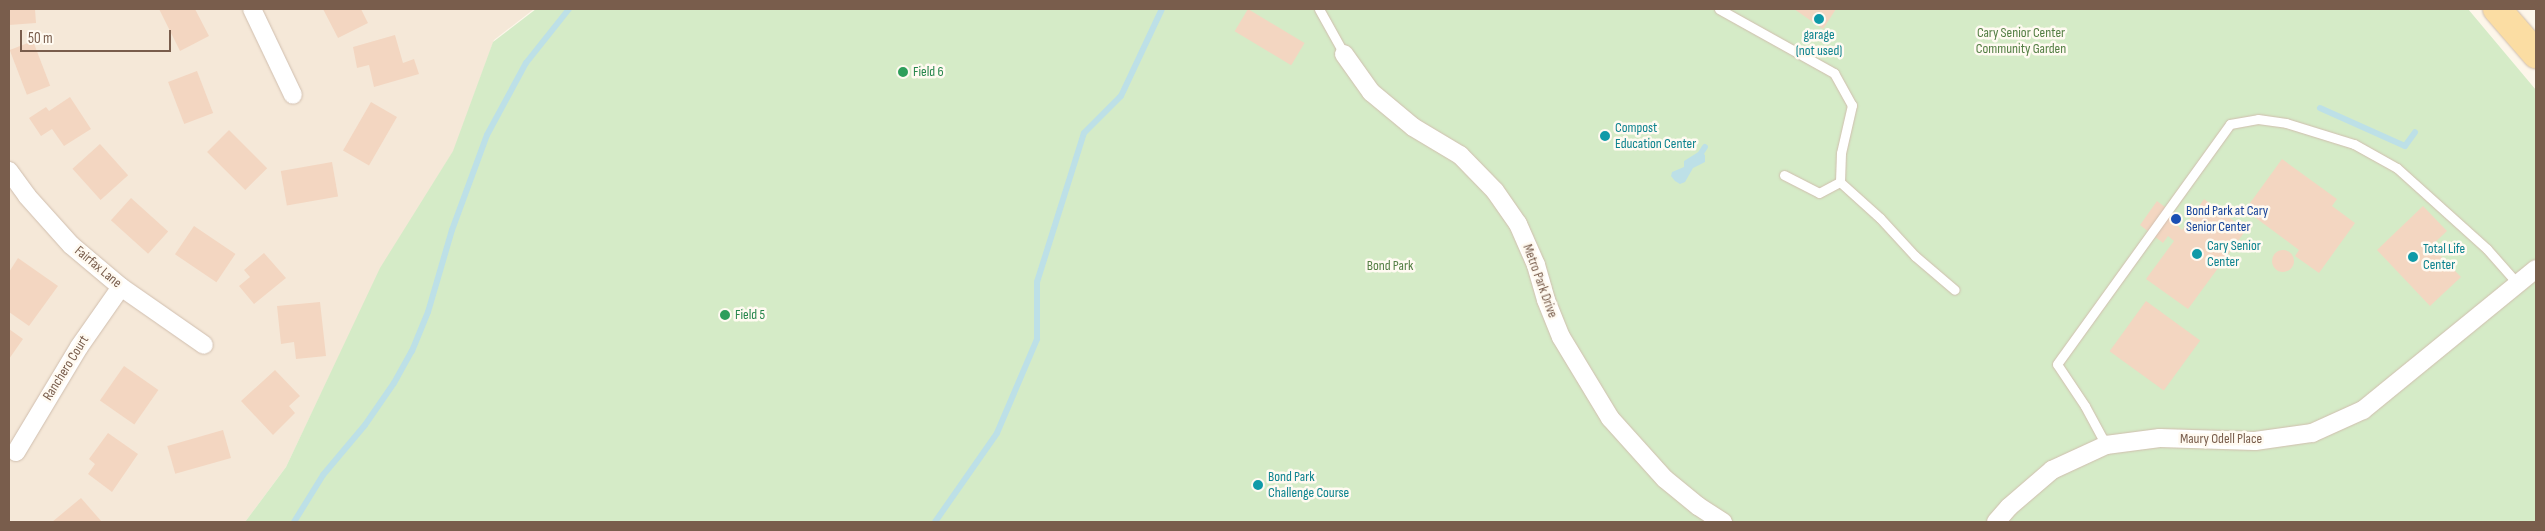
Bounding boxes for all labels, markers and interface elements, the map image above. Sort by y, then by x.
marker: garage (not used) [1813,13,1825,25]
scale bar [22,20,174,52]
park label: Cary Senior Center Community Garden [1976,25,2066,58]
place label: garage (not used) [1796,27,1842,59]
text: 50 m [28,29,53,48]
place label: Field 6 [913,64,944,80]
marker: Field 6 [897,66,909,78]
place label: Compost Education Center [1615,120,1696,152]
marker: Compost Education Center [1599,130,1611,142]
place label: Bond Park at Cary Senior Center [2186,203,2268,236]
marker: Bond Park at Cary Senior Center [2170,213,2182,225]
place label: Cary Senior Center [2207,238,2261,270]
place label: Total Life Center [2423,241,2465,274]
street label: Metro Park Drive [1519,242,1561,320]
street label: Fairfax Lane [71,243,125,291]
marker: Cary Senior Center [2191,248,2203,260]
marker: Total Life Center [2407,251,2419,263]
park label: Bond Park [1367,258,1413,274]
place label: Field 5 [735,307,765,323]
marker: Field 5 [719,309,731,321]
street label: Ranchero Court [39,332,93,404]
street label: Maury Odell Place [2180,431,2262,447]
place label: Bond Park Challenge Course [1268,469,1349,502]
marker: Bond Park Challenge Course [1252,479,1264,491]

